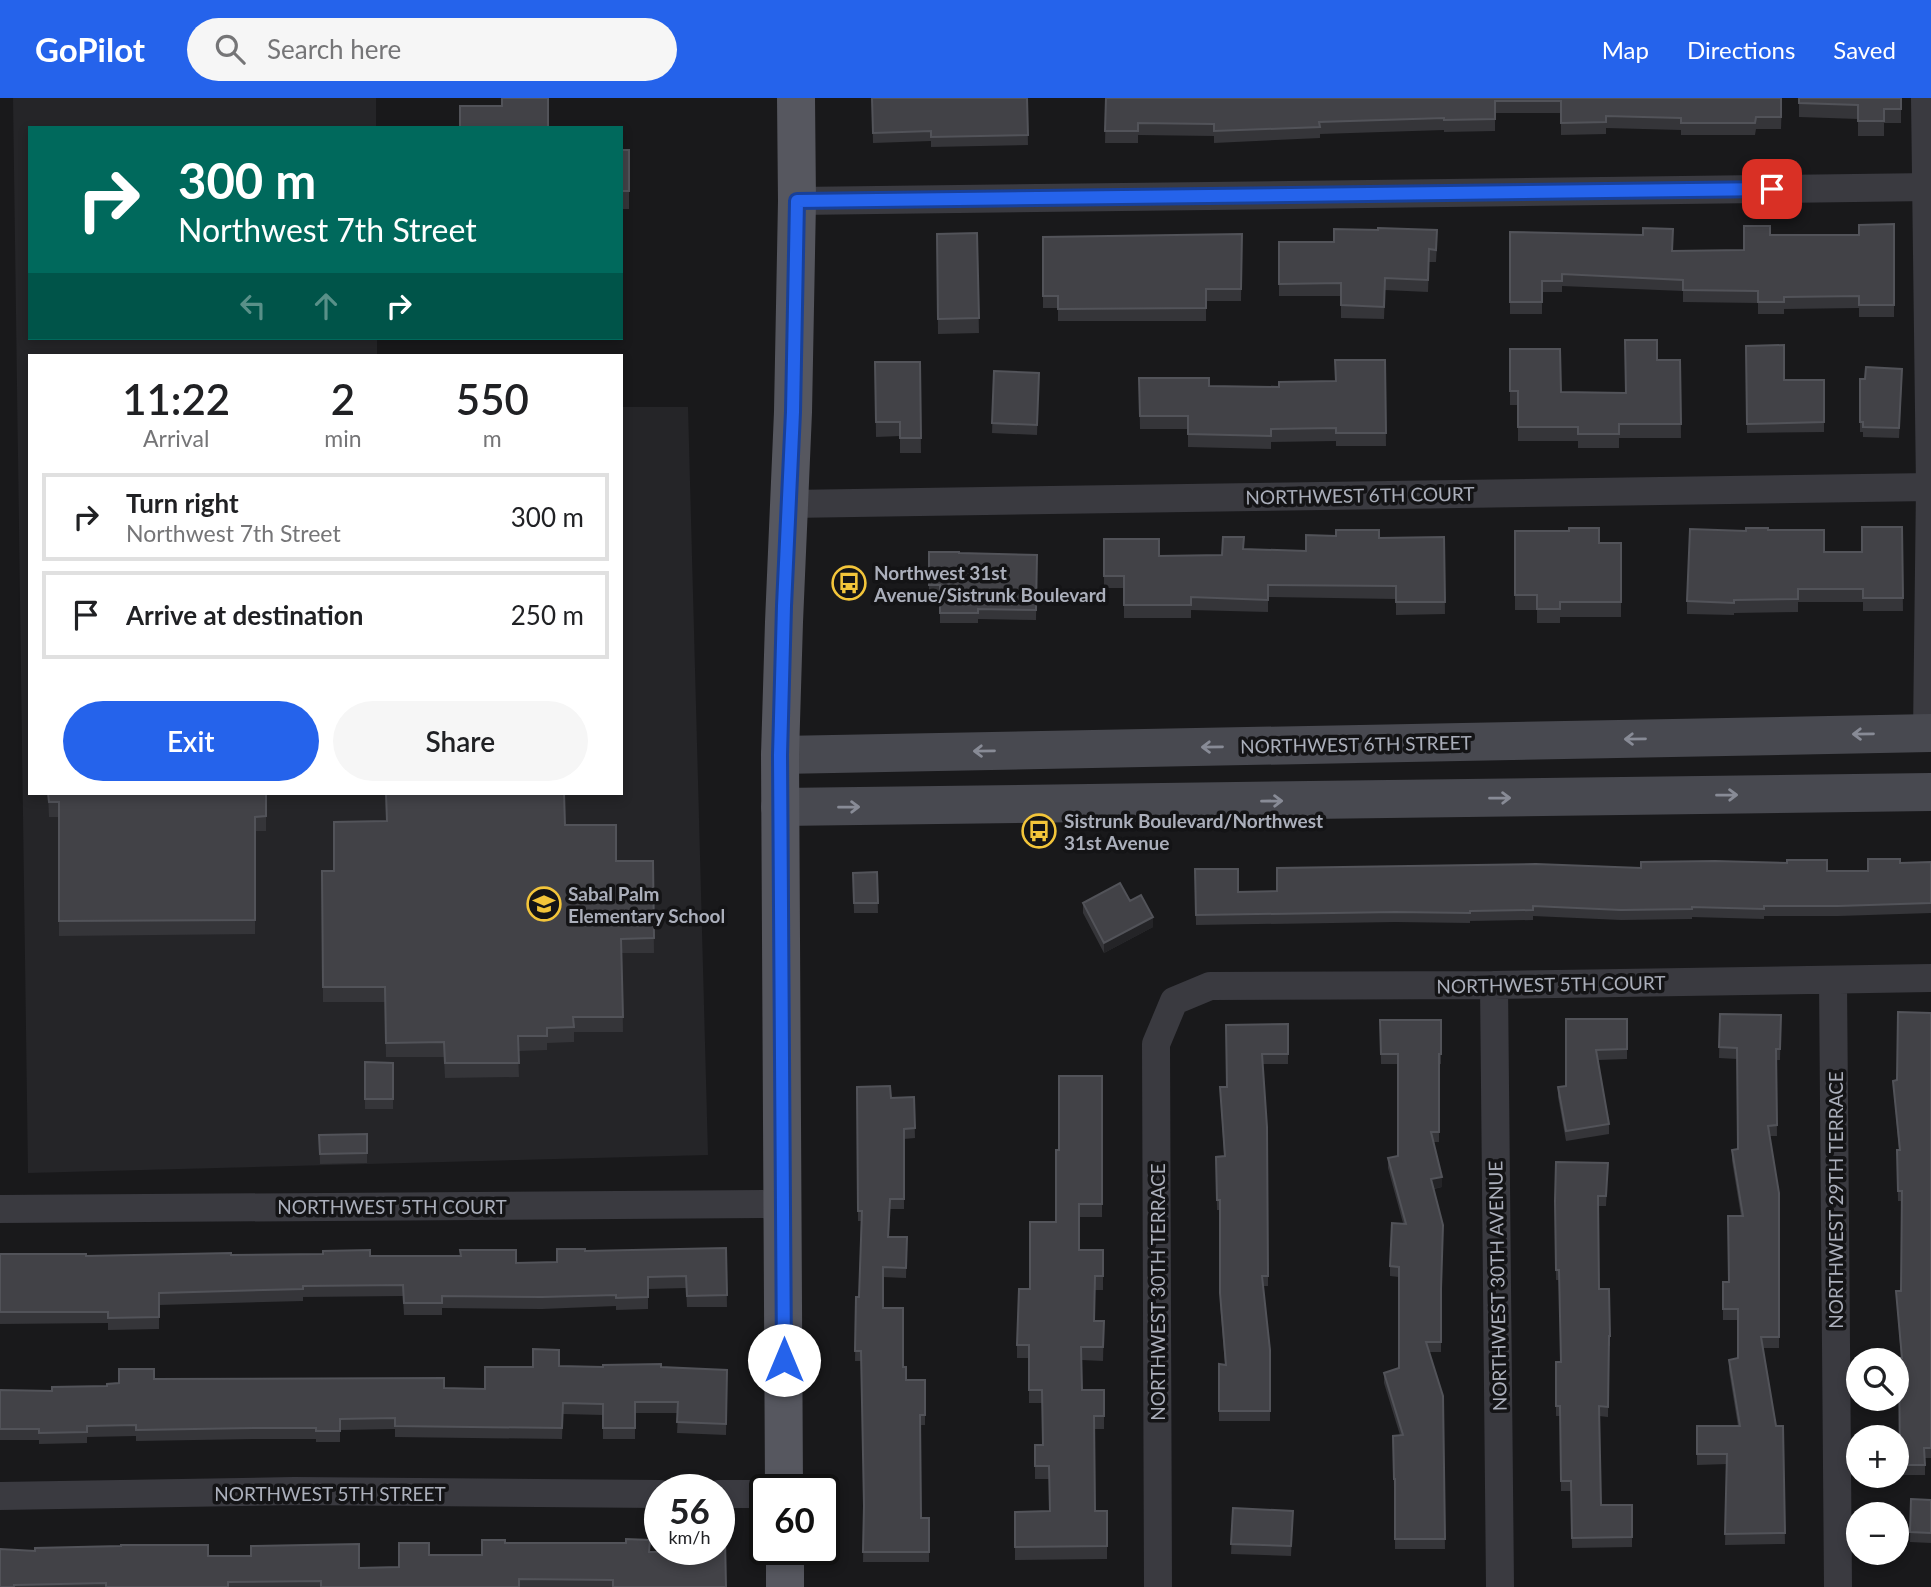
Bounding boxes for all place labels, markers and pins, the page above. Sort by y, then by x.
pin [1742,159,1802,219]
place label: Northwest 31st Avenue/Sistrunk Boulevard [873,561,1106,606]
bus stop icon: Northwest 31st Avenue/Sistrunk Boulevard [830,564,868,602]
place label: Sistrunk Boulevard/Northwest 31st Avenue [1064,809,1323,854]
bus stop icon: Sistrunk Boulevard/Northwest 31st Avenue [1020,812,1058,850]
place label: Sabal Palm Elementary School [568,882,725,927]
school or university icon: Sabal Palm Elementary School [525,885,563,923]

